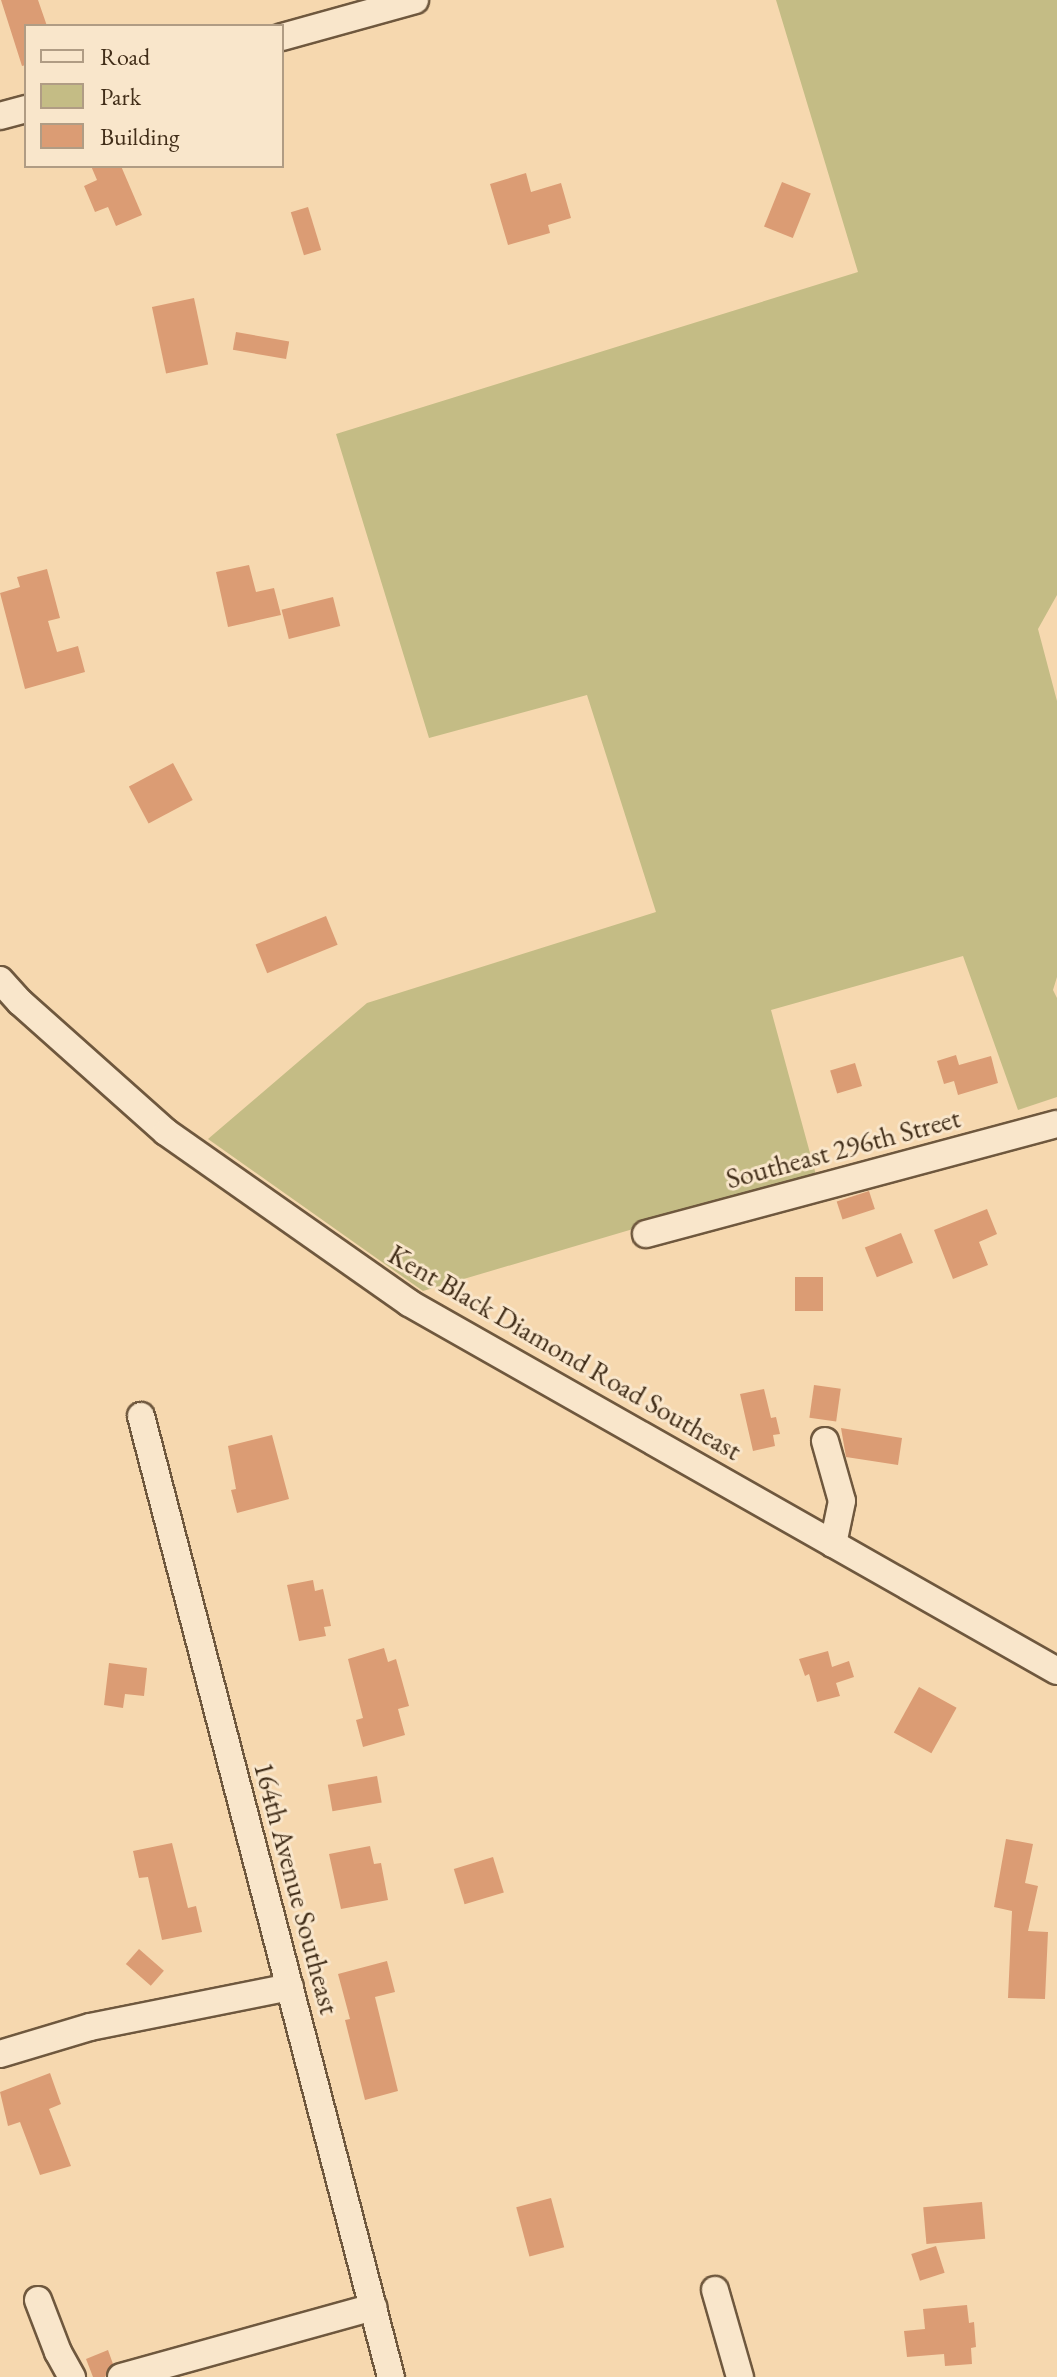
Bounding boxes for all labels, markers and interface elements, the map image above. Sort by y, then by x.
legend [24,24,284,168]
text: Road [100,41,150,72]
text: Park [100,81,141,112]
text: Building [100,121,180,152]
street label: Southeast 296th Street [722,1101,964,1195]
street label: Kent Black Diamond Road Southeast [383,1237,747,1467]
street label: 164th Avenue Southeast [247,1758,347,2018]

